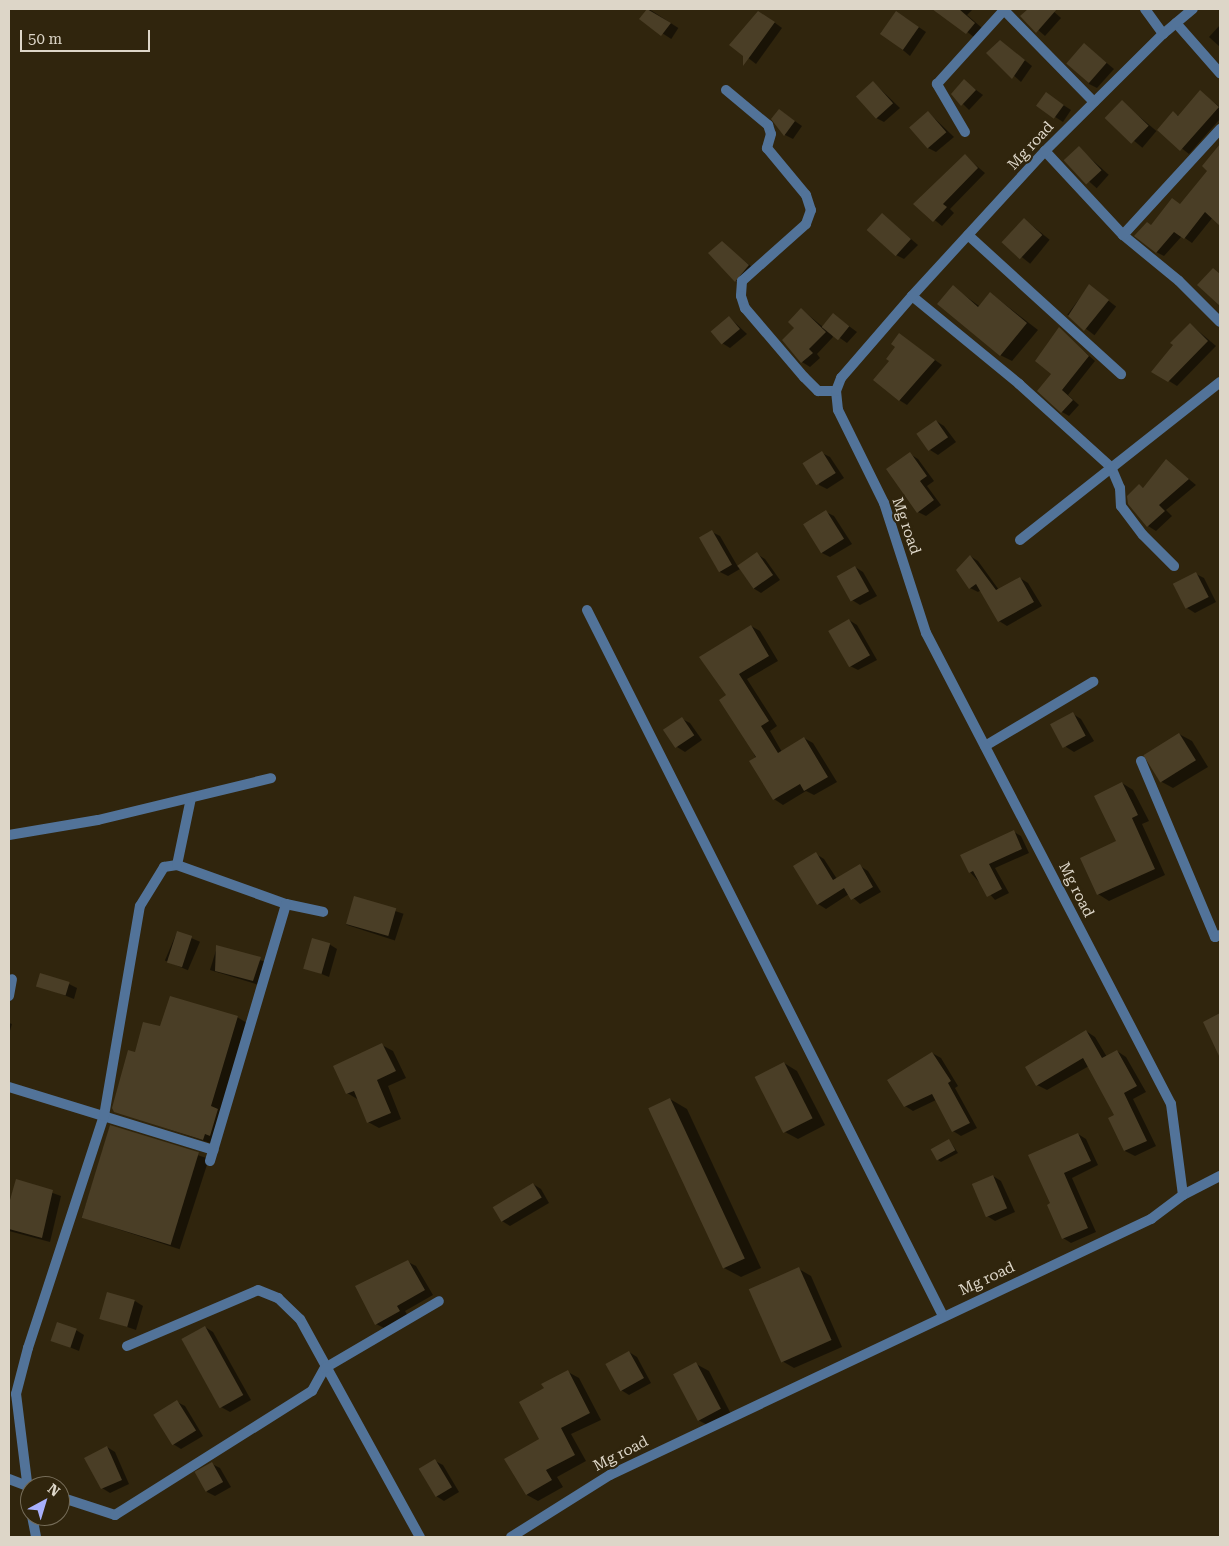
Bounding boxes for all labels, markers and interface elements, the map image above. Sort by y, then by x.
scale bar [22,20,152,52]
text: 50 m [28,30,62,48]
street label: Mg road [1004,118,1058,174]
street label: Mg road [888,495,924,557]
street label: Mg road [1055,860,1097,920]
street label: Mg road [956,1258,1018,1300]
street label: Mg road [591,1433,651,1475]
north arrow [20,1476,70,1526]
text: N [45,1481,63,1500]

